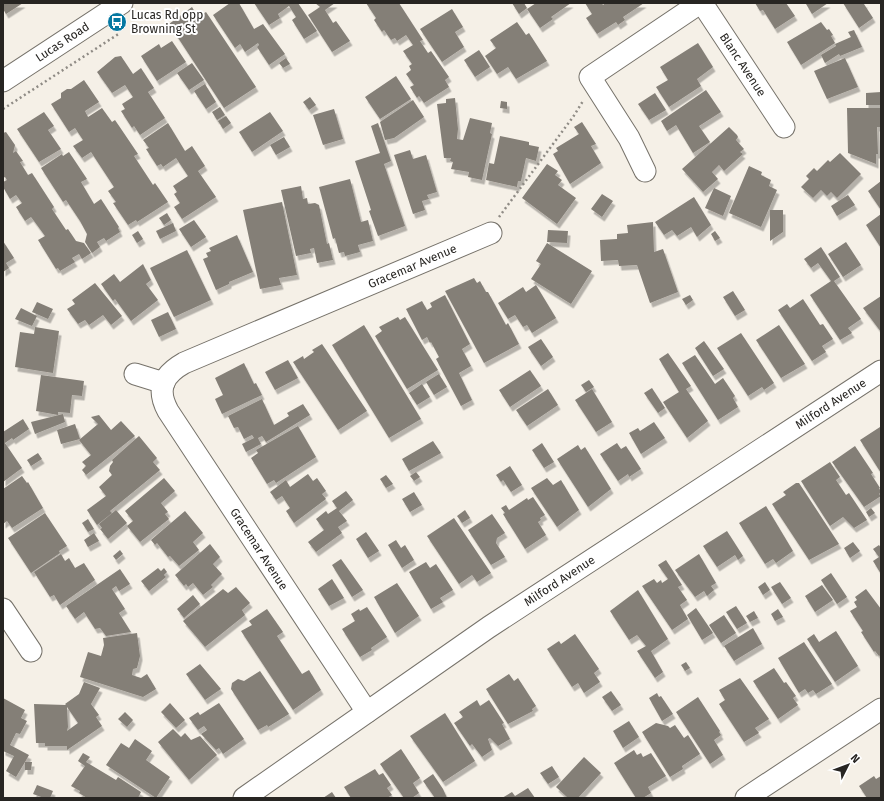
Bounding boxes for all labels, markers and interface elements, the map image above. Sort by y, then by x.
place label: Lucas Rd opp Browning St [131,8,203,36]
bus stop icon: Lucas Rd opp Browning St [106,11,128,33]
street label: Lucas Road [33,19,92,65]
street label: Blanc Avenue [717,30,769,99]
street label: Gracemar Avenue [366,241,459,291]
street label: Milford Avenue [793,376,869,432]
street label: Gracemar Avenue [227,505,291,593]
street label: Milford Avenue [521,553,598,609]
north arrow [828,745,868,785]
text: N [848,752,862,766]

